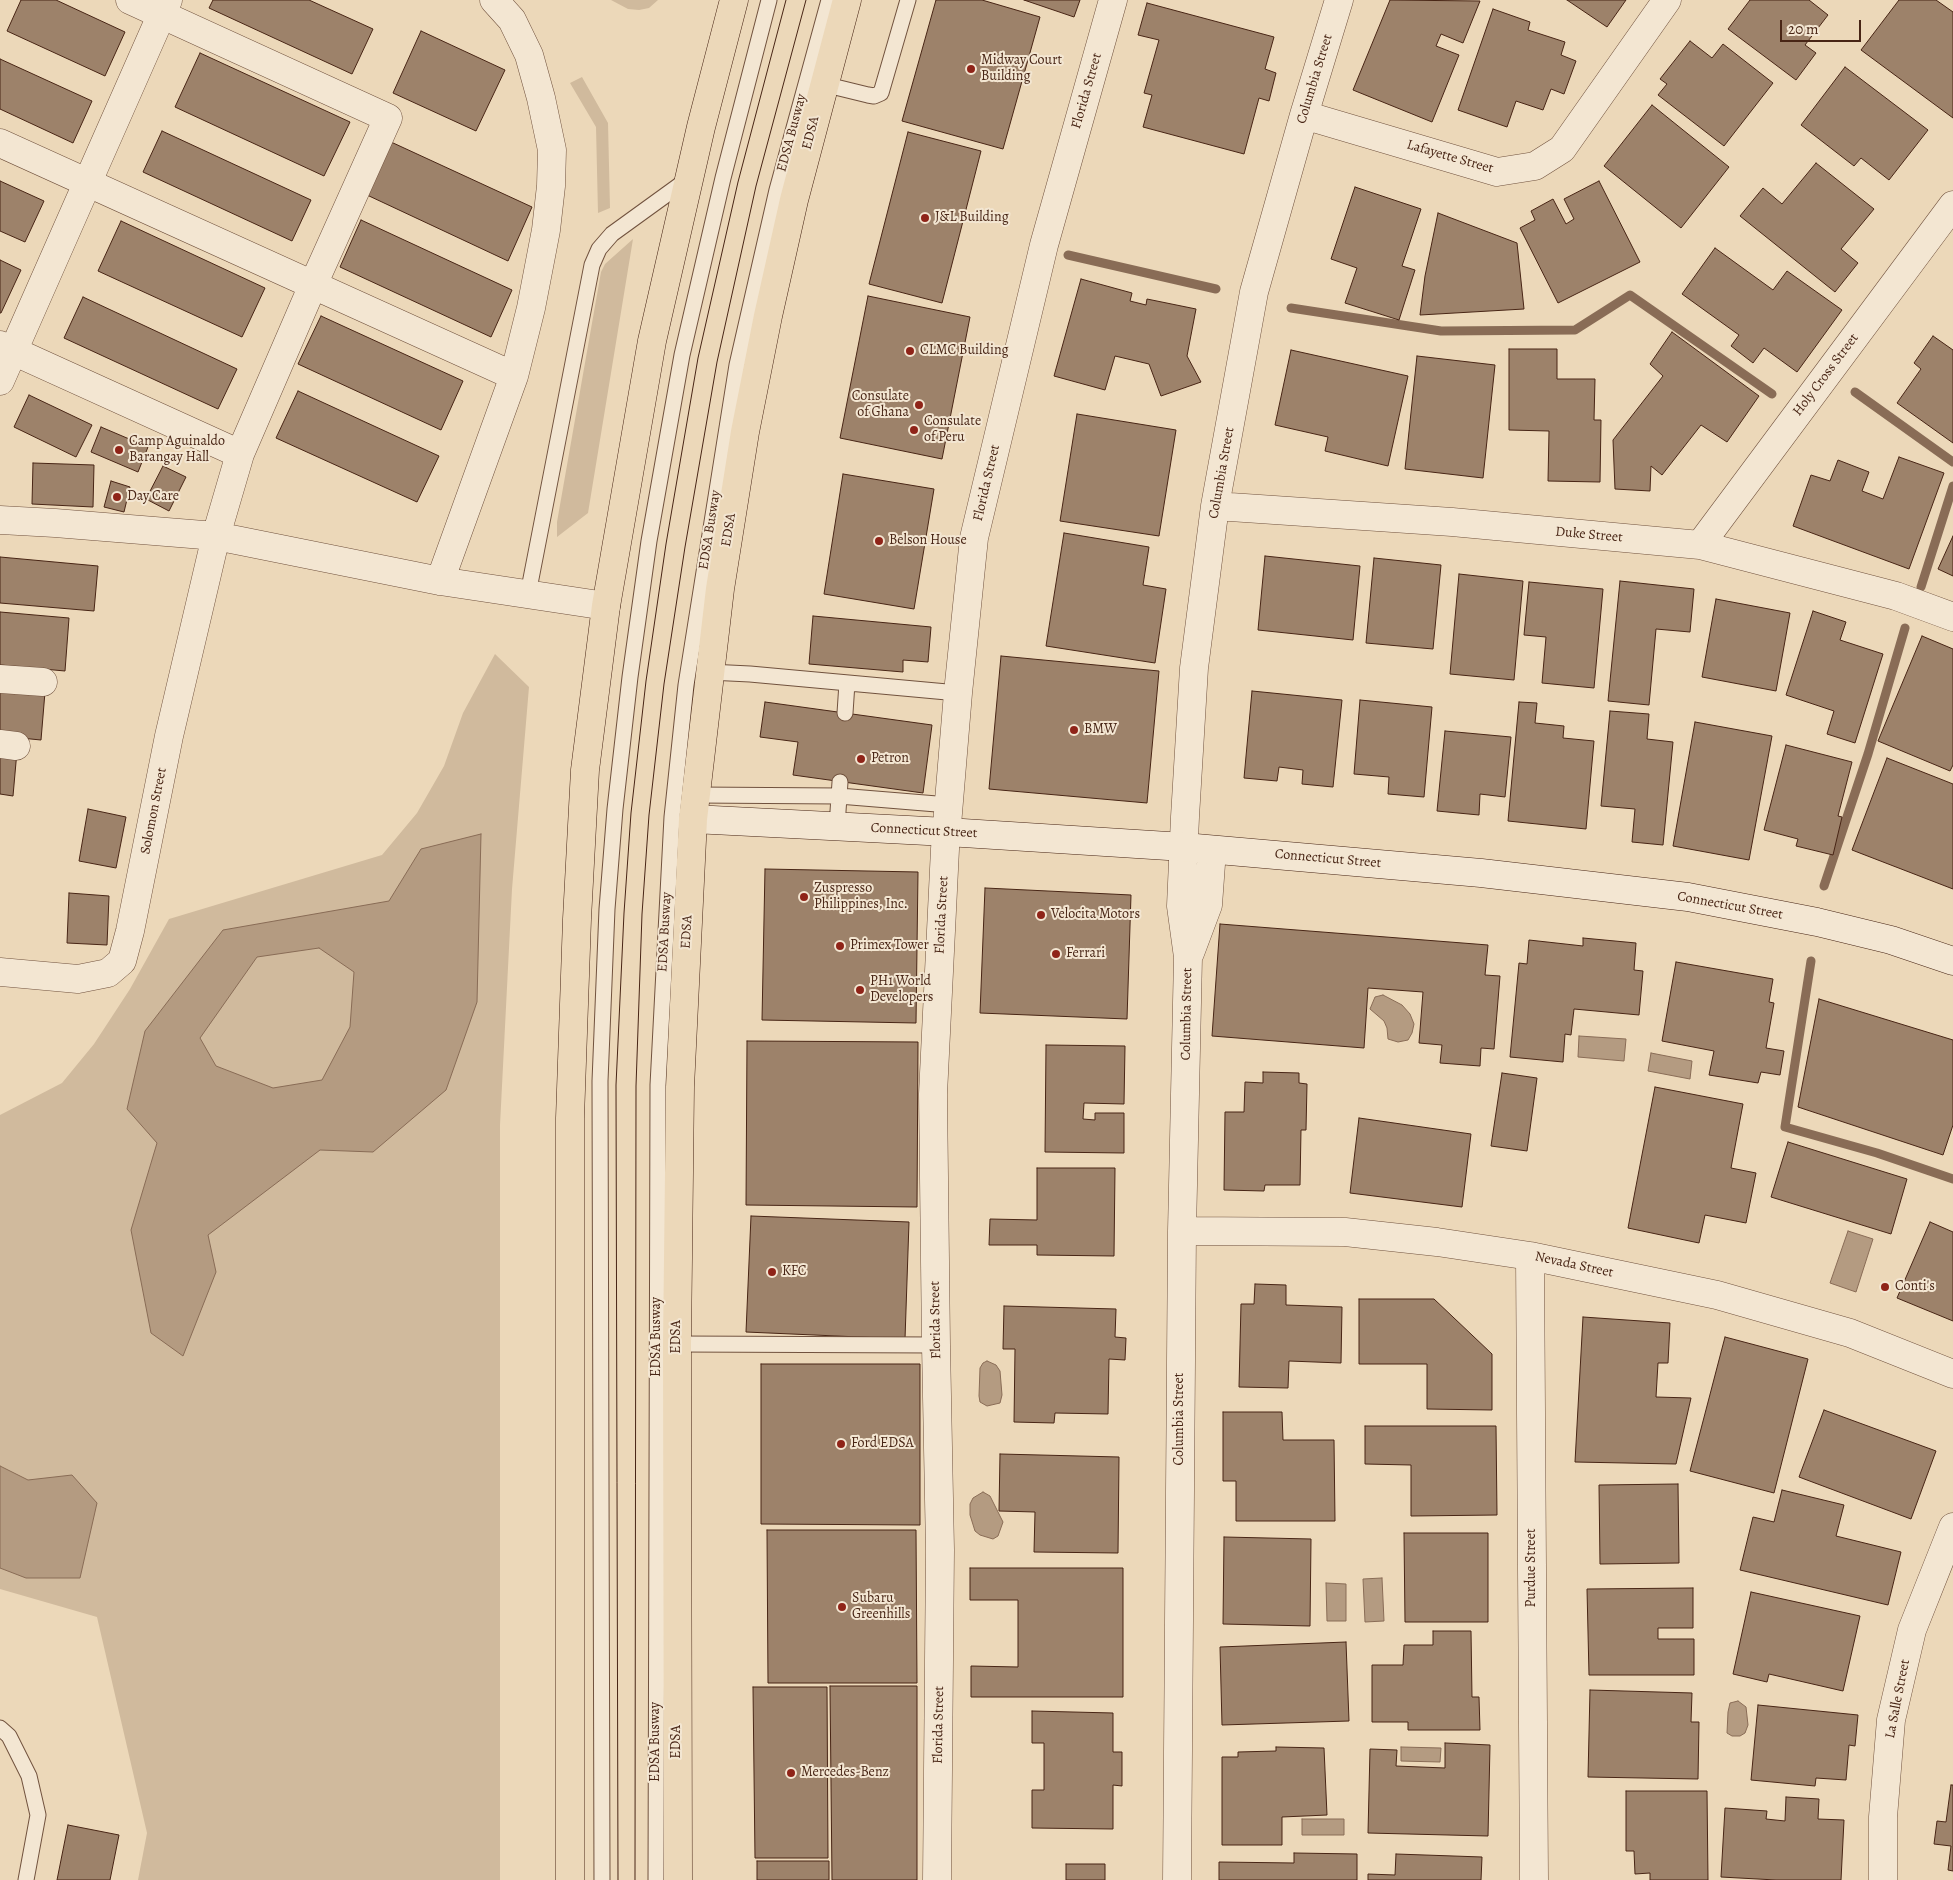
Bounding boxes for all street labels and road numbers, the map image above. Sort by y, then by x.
street label: Columbia Street [1293,32,1337,126]
street label: Florida Street [1068,51,1106,131]
street label: EDSA Busway [774,92,810,174]
street label: EDSA [799,115,823,151]
street label: Lafayette Street [1405,137,1495,177]
street label: Holy Cross Street [1790,330,1862,420]
street label: Columbia Street [1206,426,1238,520]
street label: Florida Street [970,443,1004,523]
street label: EDSA Busway [695,489,725,571]
street label: EDSA [718,512,740,548]
street label: Duke Street [1555,524,1623,546]
street label: Solomon Street [137,766,171,856]
street label: Connecticut Street [870,820,978,842]
street label: Connecticut Street [1274,846,1382,872]
street label: Florida Street [932,876,952,954]
street label: Connecticut Street [1676,888,1784,924]
street label: EDSA Busway [655,892,675,972]
street label: EDSA [678,915,696,949]
street label: Columbia Street [1178,967,1196,1061]
street label: Nevada Street [1533,1248,1615,1282]
street label: Florida Street [927,1281,945,1359]
street label: EDSA Busway [649,1297,665,1377]
street label: EDSA [669,1320,685,1354]
street label: Columbia Street [1172,1373,1188,1465]
street label: Purdue Street [1524,1528,1540,1608]
street label: La Salle Street [1882,1658,1914,1740]
street label: Florida Street [930,1686,948,1764]
street label: EDSA Busway [648,1702,664,1782]
street label: EDSA [669,1725,685,1759]

